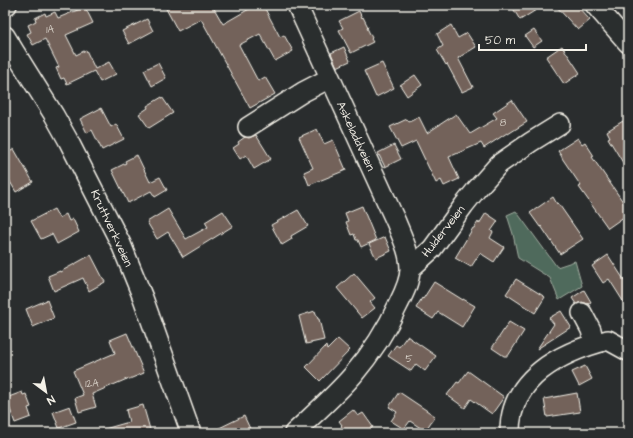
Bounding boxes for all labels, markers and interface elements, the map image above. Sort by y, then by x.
house number: 1A [46,23,54,37]
scale bar [479,26,586,52]
text: 50 m [485,32,516,49]
street label: Askeladdveien [332,99,379,174]
house number: 8 [500,116,507,130]
street label: Kruttverkveien [86,187,137,270]
street label: Hulderveien [418,202,469,261]
house number: 5 [405,352,413,366]
north arrow [26,372,66,412]
house number: 12A [85,377,99,391]
text: N [44,392,58,408]

